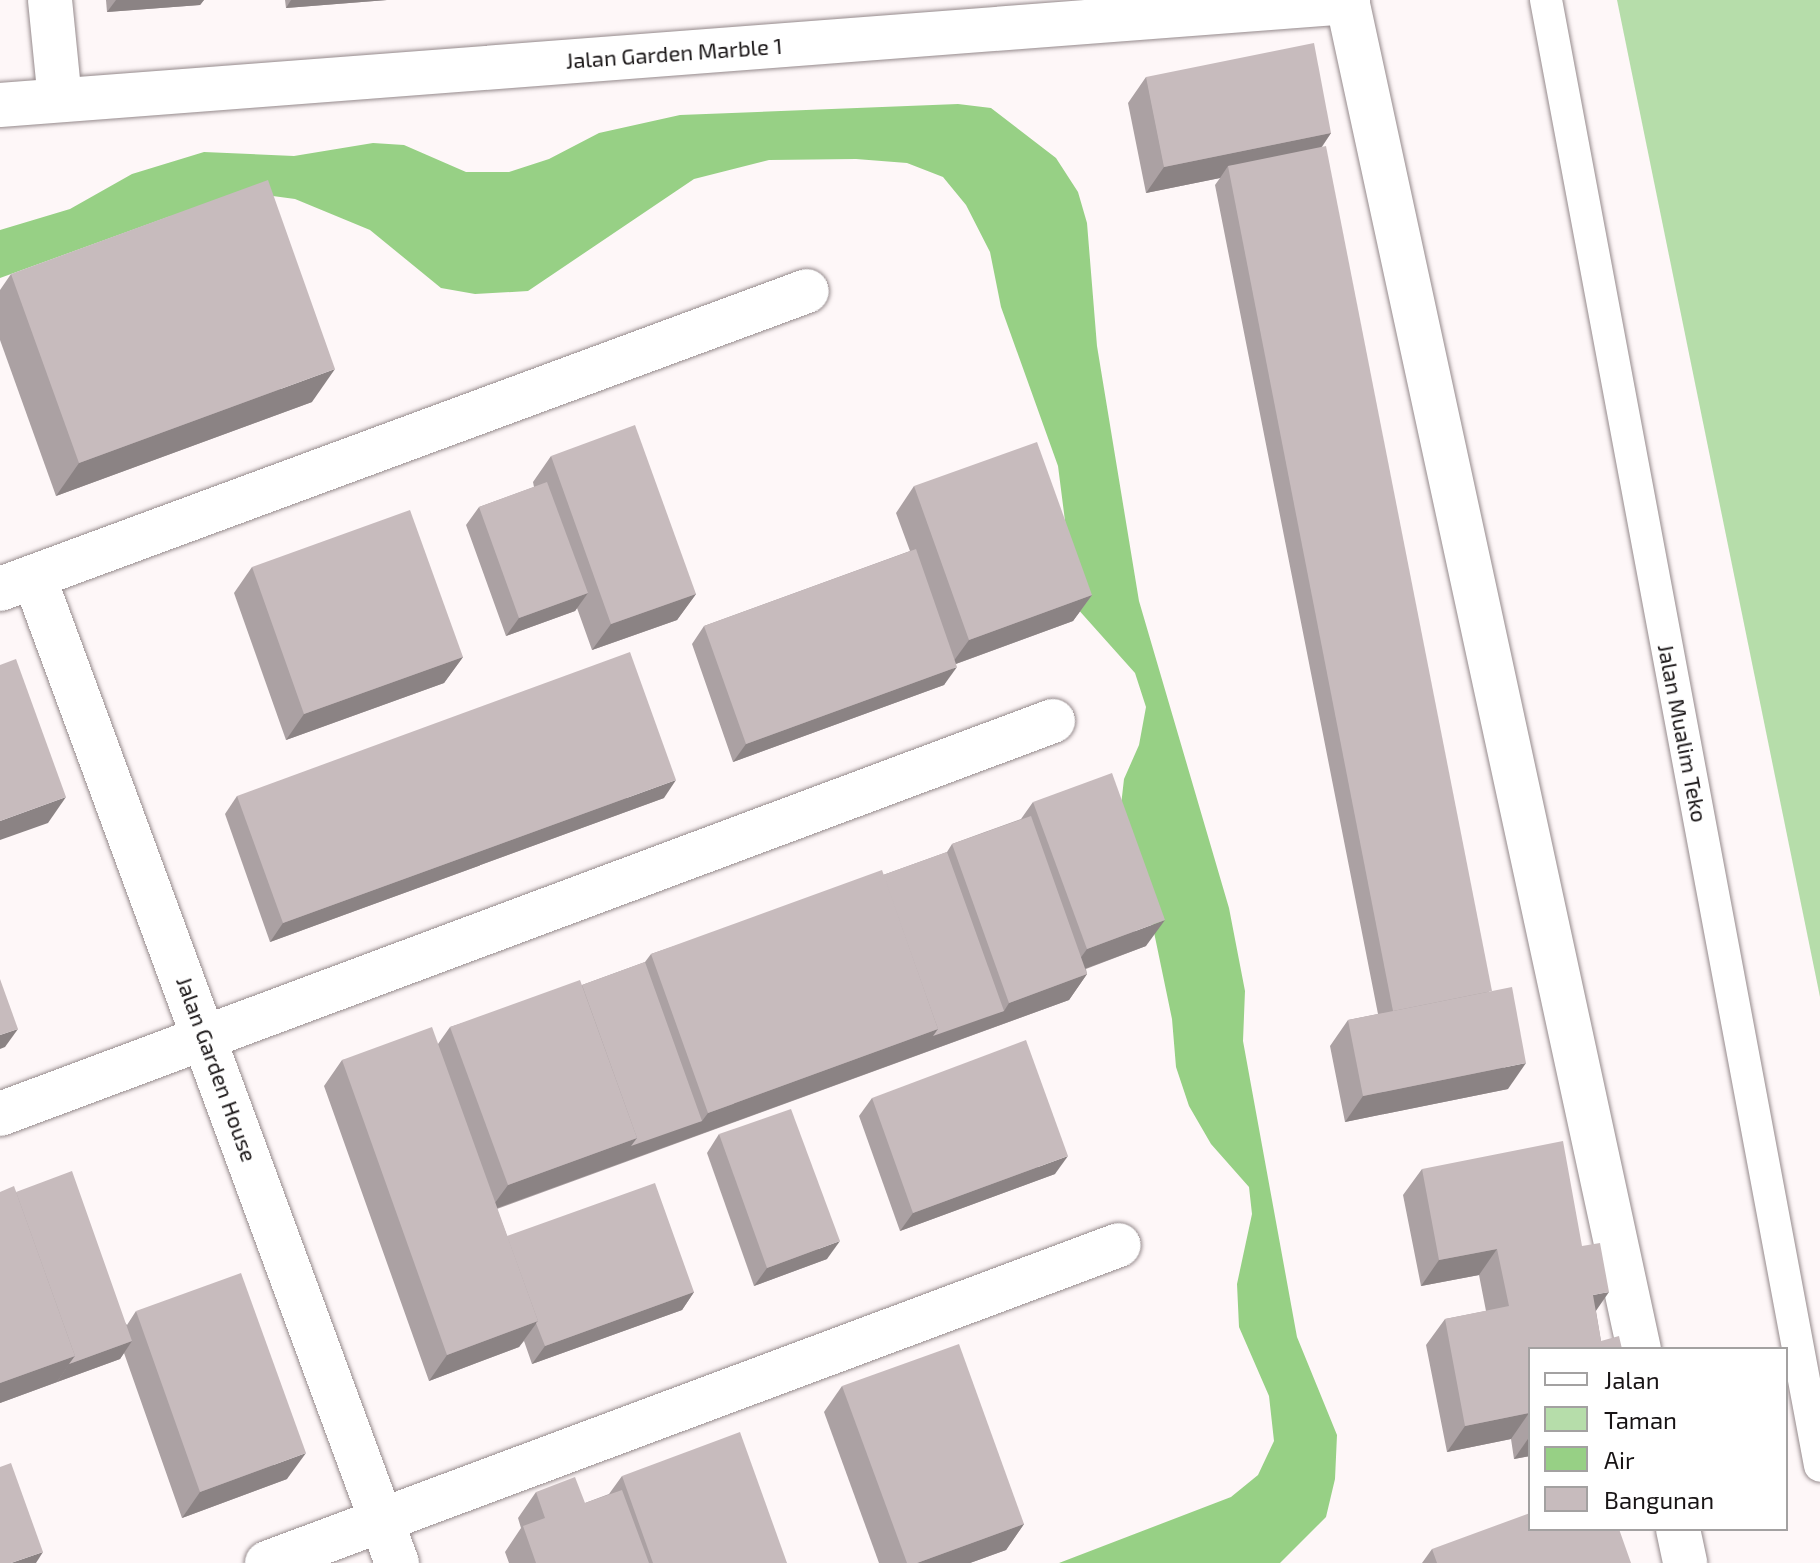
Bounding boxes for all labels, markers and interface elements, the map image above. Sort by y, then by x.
street label: Jalan Garden Marble 1 [565,32,783,74]
street label: Jalan Mualim Teko [1653,641,1713,825]
street label: Jalan Garden House [171,973,263,1165]
legend [1528,1347,1788,1531]
text: Jalan [1604,1365,1660,1394]
text: Taman [1604,1405,1677,1434]
text: Air [1604,1445,1635,1474]
text: Bangunan [1604,1485,1714,1514]

